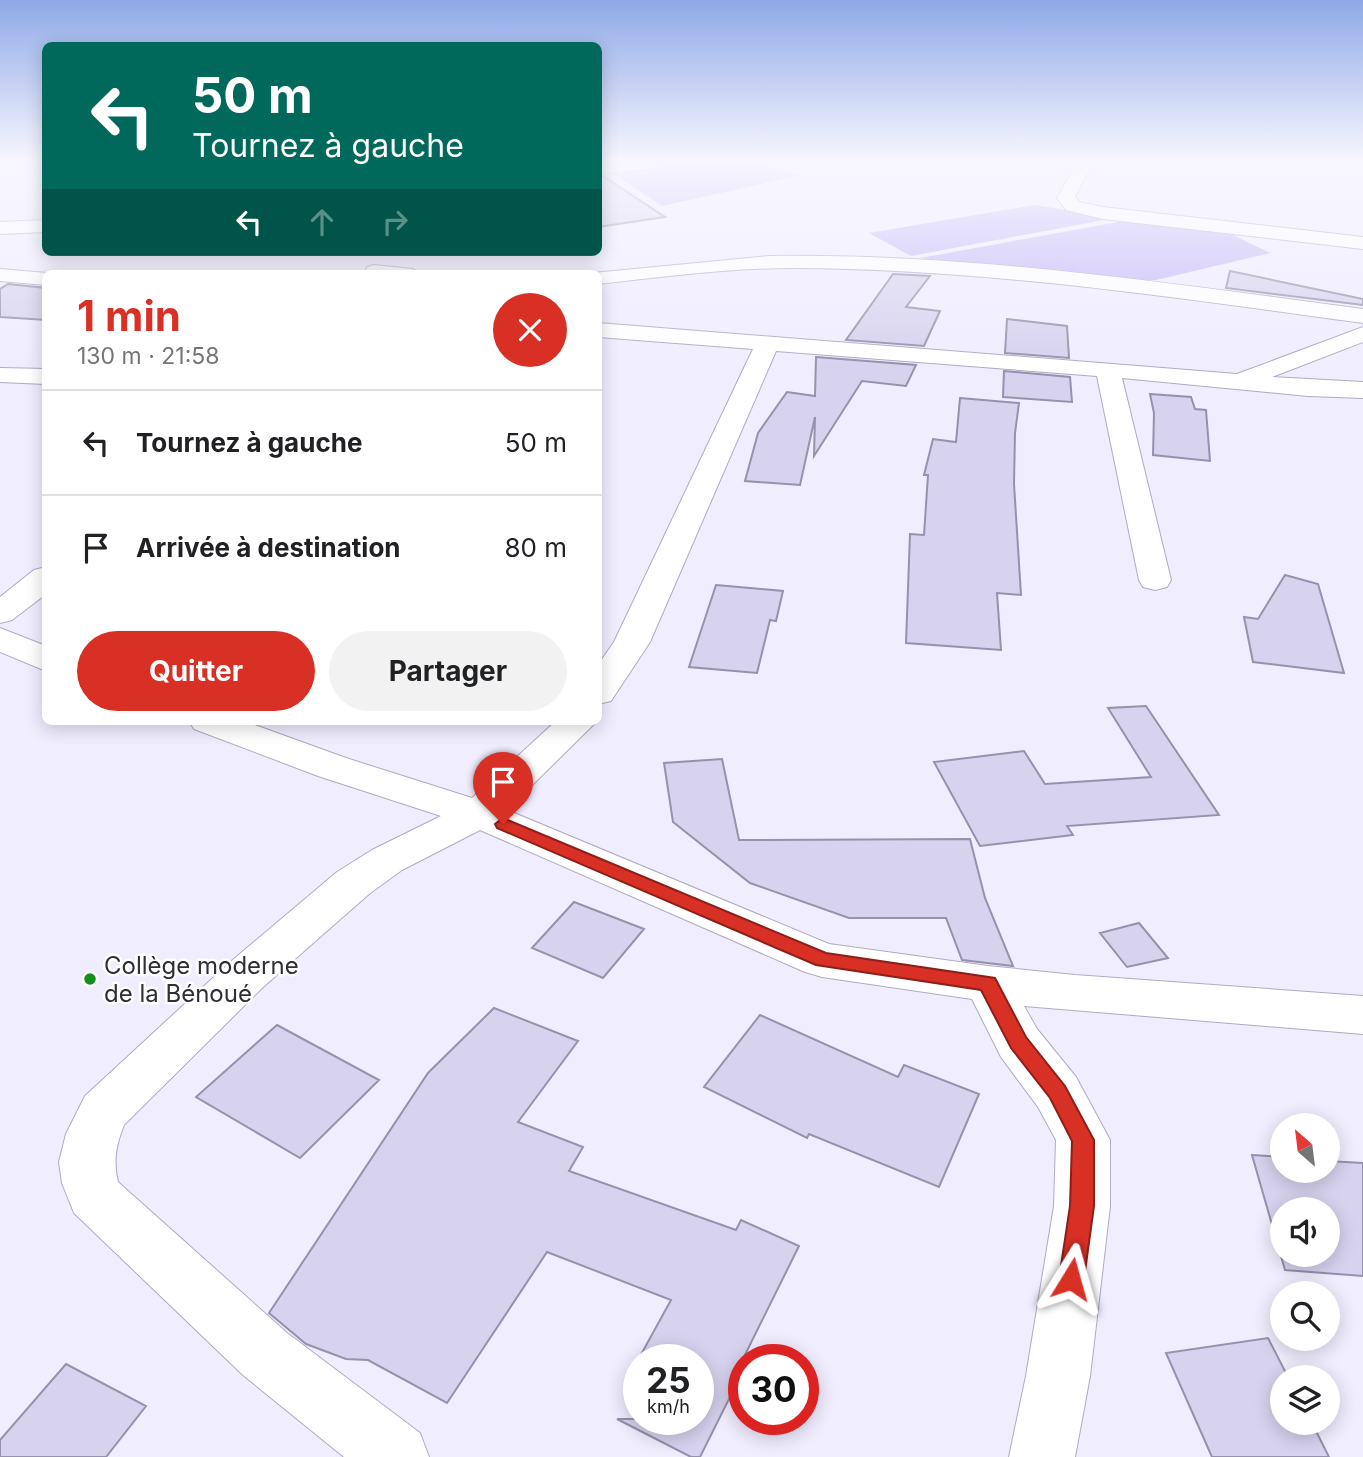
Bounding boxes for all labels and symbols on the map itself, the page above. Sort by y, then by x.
pin [473,752,533,824]
place label: Collège moderne de la Bénoué [104,951,299,1008]
marker: Collège moderne de la Bénoué [82,971,98,987]
north arrow [1270,1113,1340,1183]
position arrow [1034,1242,1108,1316]
speed limit sign: 30 [728,1344,819,1435]

